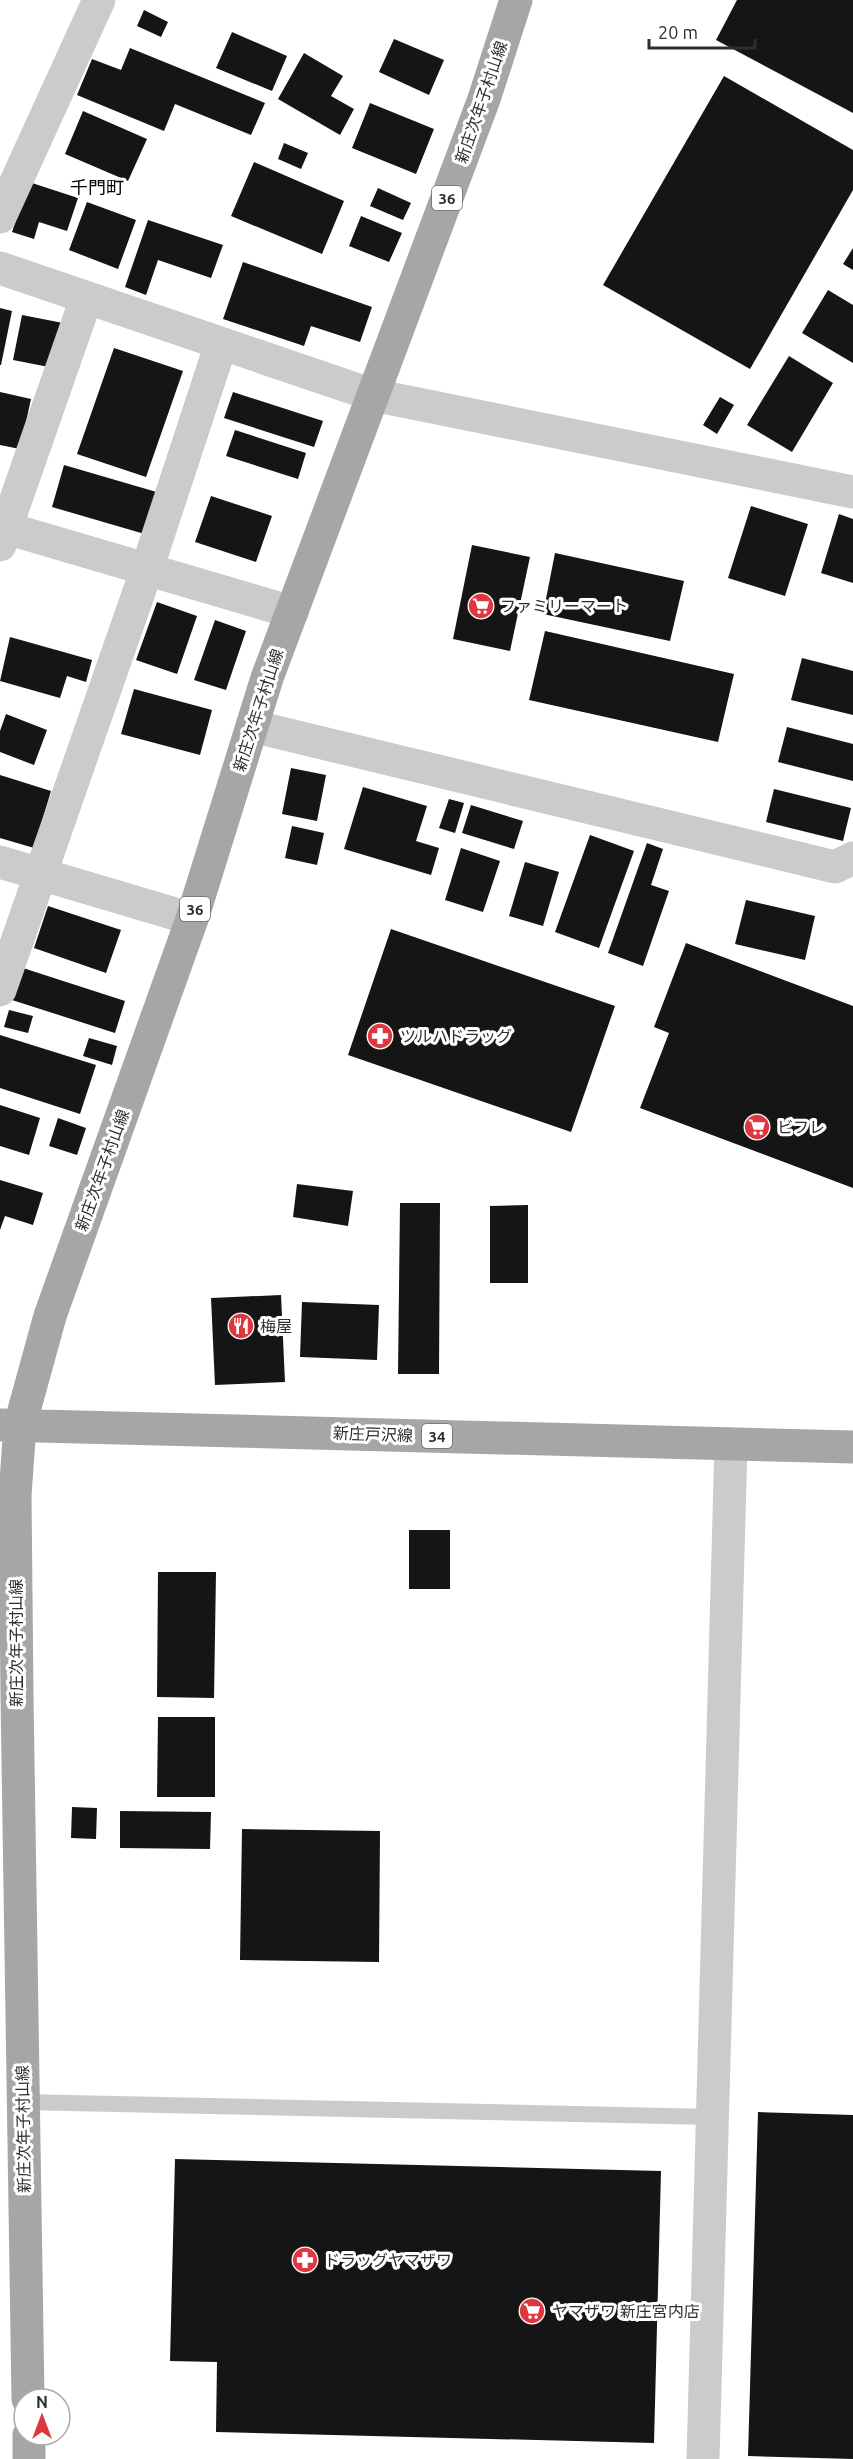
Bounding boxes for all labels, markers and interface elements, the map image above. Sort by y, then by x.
scale bar [649,12,756,50]
text: 20 m [658,22,698,42]
street label: 新庄次年子村山線 [452,39,510,165]
district label: 千門町 [70,177,124,197]
road number: 36 [432,186,462,210]
supermarket icon: ファミリーマート [466,591,496,621]
place label: ファミリーマート [500,597,628,615]
street label: 新庄次年子村山線 [230,646,286,774]
road number: 36 [180,897,210,921]
pharmacy icon: ツルハドラッグ [365,1021,395,1051]
place label: ツルハドラッグ [400,1027,512,1045]
street label: 新庄次年子村山線 [72,1107,132,1233]
supermarket icon: ビフレ [742,1112,772,1142]
place label: ビフレ [777,1118,825,1136]
restaurant icon: 梅屋 [226,1311,256,1341]
place label: 梅屋 [260,1317,292,1335]
street label: 新庄戸沢線 [333,1424,413,1444]
road number: 34 [422,1424,452,1448]
street label: 新庄次年子村山線 [7,1579,25,1707]
street label: 新庄次年子村山線 [13,2065,33,2193]
pharmacy icon: ドラッグヤマザワ [290,2245,320,2275]
place label: ドラッグヤマザワ [324,2251,452,2269]
supermarket icon: ヤマザワ 新庄宮内店 [517,2296,547,2326]
place label: ヤマザワ 新庄宮内店 [552,2302,700,2320]
north arrow [12,2387,72,2447]
text: N [36,2393,48,2411]

